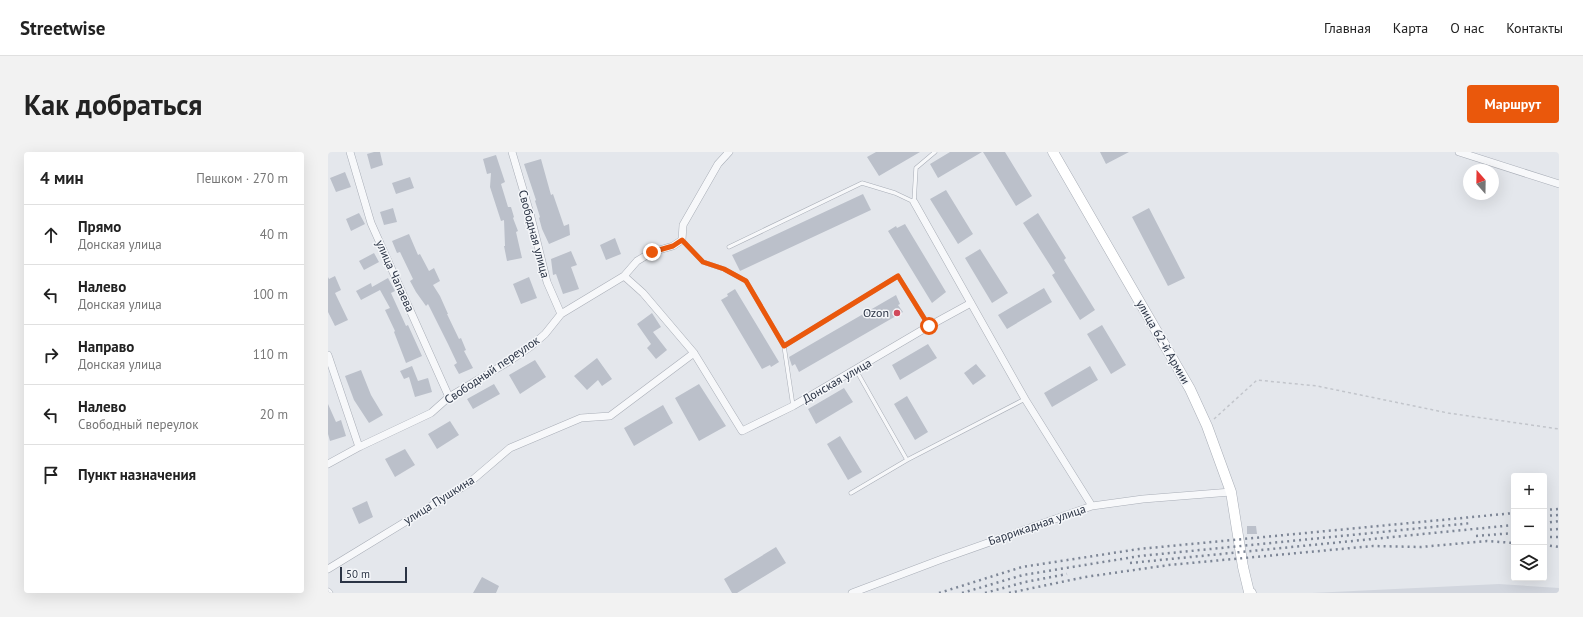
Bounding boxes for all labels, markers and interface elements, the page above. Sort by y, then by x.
text: Streetwise [20,16,105,40]
text: Главная [1324,19,1371,37]
text: Карта [1393,19,1428,37]
text: О нас [1450,19,1484,37]
text: Контакты [1506,19,1563,37]
button: Маршрут [1467,85,1559,123]
text: Как добраться [24,86,202,123]
north arrow [1463,164,1499,200]
text: 4 мин [40,167,84,189]
text: Пешком · 270 m [196,170,288,187]
street label: Свободная улица [516,188,553,280]
text: Прямо [78,217,121,236]
icon: ahead [40,224,62,246]
text: 40 m [260,226,288,243]
text: Донская улица [78,236,162,253]
street label: улица Чапаева [373,237,418,314]
route end [643,243,661,261]
text: Налево [78,277,126,296]
icon: left [40,284,62,306]
text: 100 m [253,286,288,303]
text: Донская улица [78,296,162,313]
street label: улица 62-й Армии [1133,297,1194,387]
place label: Ozon [863,305,889,320]
marker: Ozon [892,308,902,318]
route start [920,317,938,335]
street label: Свободный переулок [441,332,542,407]
text: Направо [78,337,134,356]
icon: right [40,344,62,366]
text: 110 m [253,346,288,363]
street label: Донская улица [800,355,874,406]
text: Донская улица [78,356,162,373]
text: Налево [78,397,126,416]
icon: left [40,404,62,426]
text: 20 m [260,406,288,423]
text: Свободный переулок [78,416,199,433]
icon: arrive [40,464,62,486]
text: Пункт назначения [78,465,196,484]
street label: улица Пушкина [401,472,477,527]
map controls [1511,473,1547,581]
button: + [1511,473,1547,509]
street label: Баррикадная улица [986,501,1088,548]
button: − [1511,509,1547,545]
button: layers [1511,545,1547,581]
scale bar [340,565,407,584]
text: 50 m [346,567,370,581]

